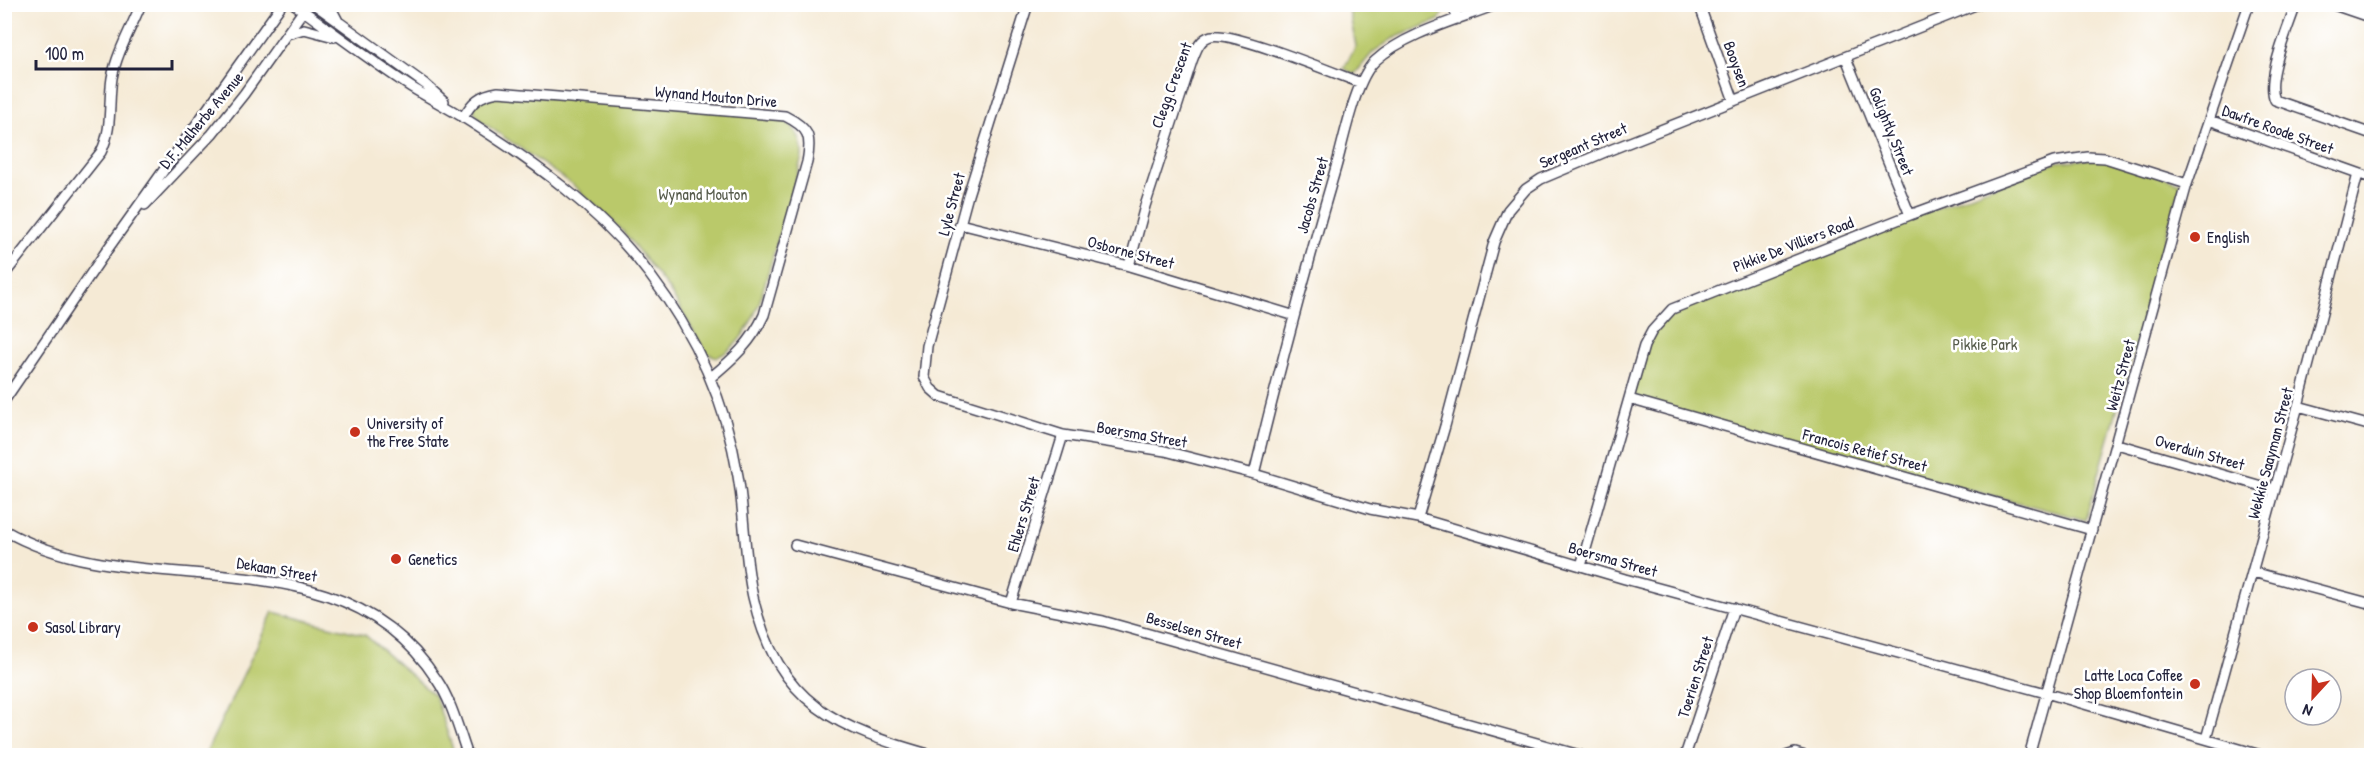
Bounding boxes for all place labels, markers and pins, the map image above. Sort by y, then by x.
place label: English [2207,226,2249,248]
marker: English [2188,230,2202,244]
place label: University of the Free State [367,412,449,452]
marker: University of the Free State [348,425,362,439]
place label: Genetics [408,548,457,570]
marker: Genetics [389,552,403,566]
place label: Sasol Library [45,616,121,638]
marker: Sasol Library [26,620,40,634]
place label: Latte Loca Coffee Shop Bloemfontein [2074,664,2184,704]
marker: Latte Loca Coffee Shop Bloemfontein [2188,677,2202,691]

